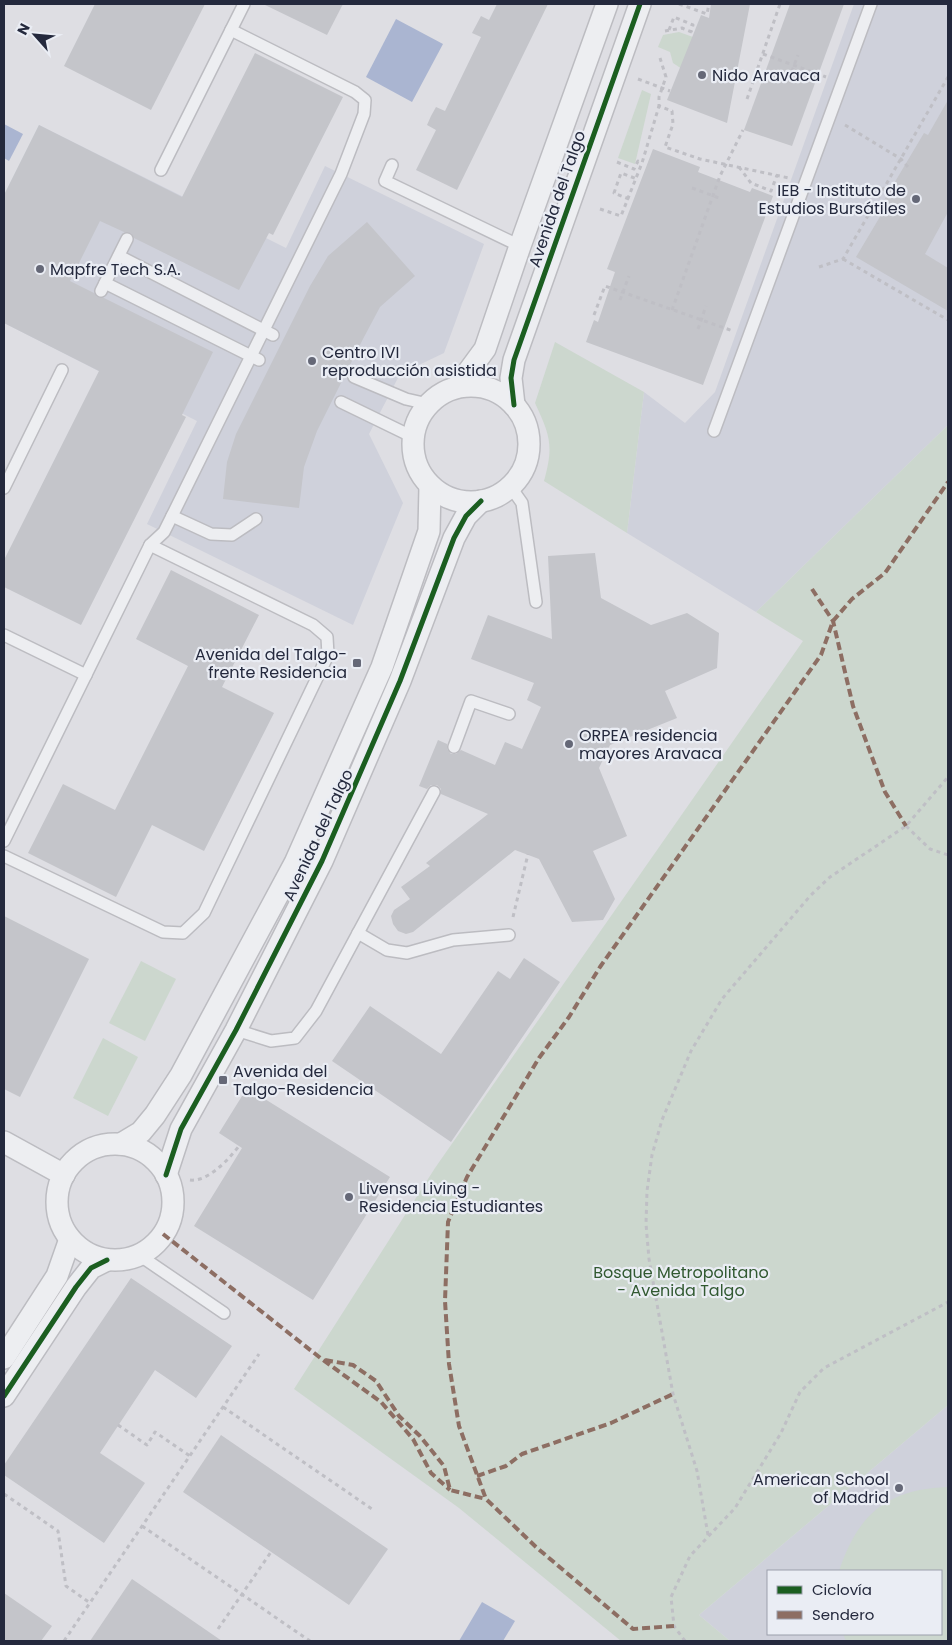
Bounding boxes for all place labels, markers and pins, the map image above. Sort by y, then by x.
place label: Nido Aravaca [712,64,820,87]
marker: Nido Aravaca [696,69,708,81]
place label: IEB - Instituto de Estudios Bursátiles [759,179,906,220]
marker: IEB - Instituto de Estudios Bursátiles [910,193,922,205]
place label: Mapfre Tech S.A. [50,258,181,281]
marker: Mapfre Tech S.A. [34,263,46,275]
place label: Centro IVI reproducción asistida [322,341,497,382]
marker: Centro IVI reproducción asistida [306,355,318,367]
place label: Avenida del Talgo- frente Residencia [195,643,347,684]
marker: Avenida del Talgo- frente Residencia [351,657,363,669]
place label: ORPEA residencia mayores Aravaca [579,724,722,765]
marker: ORPEA residencia mayores Aravaca [563,738,575,750]
place label: Avenida del Talgo-Residencia [233,1060,374,1101]
marker: Avenida del Talgo-Residencia [217,1074,229,1086]
place label: Livensa Living - Residencia Estudiantes [359,1177,543,1218]
marker: Livensa Living - Residencia Estudiantes [343,1191,355,1203]
place label: American School of Madrid [753,1468,889,1509]
marker: American School of Madrid [893,1482,905,1494]

